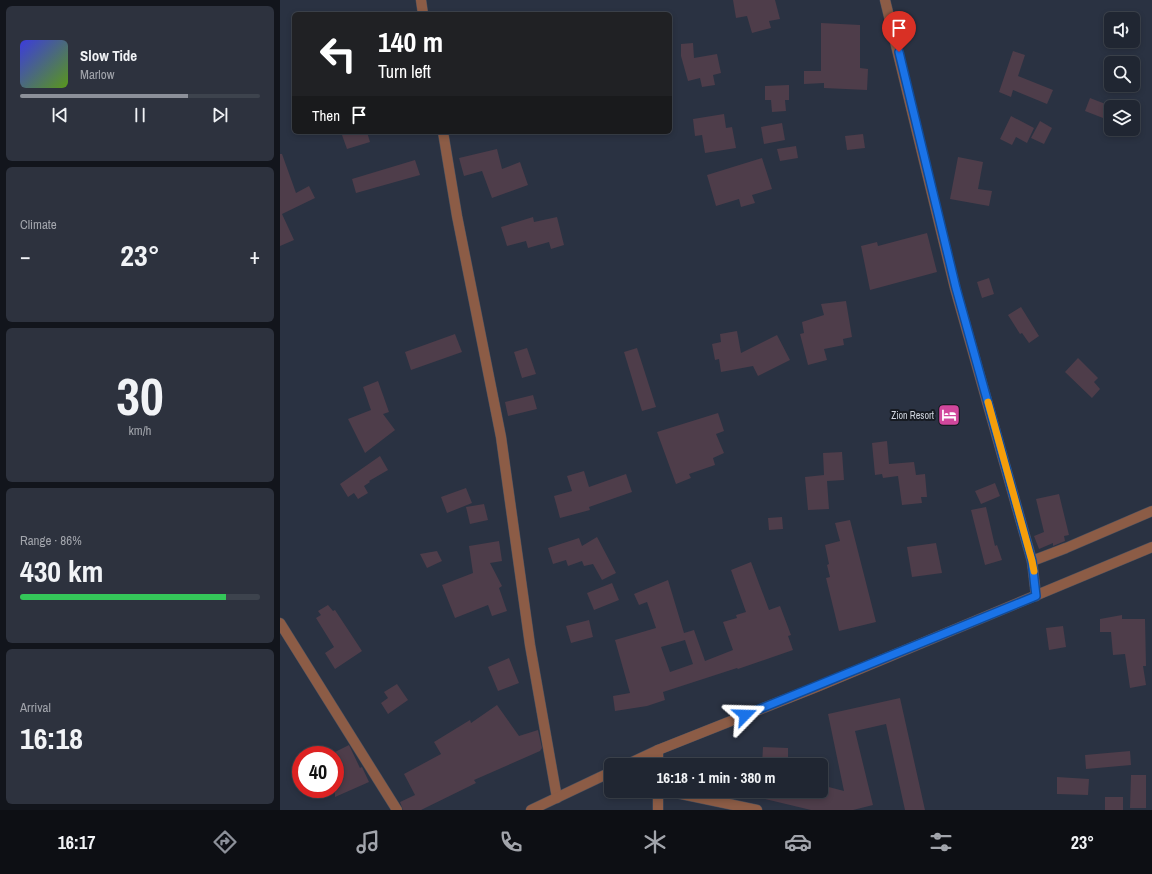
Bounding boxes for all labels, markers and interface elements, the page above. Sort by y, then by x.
pin [882,11,916,52]
map controls [1104,12,1140,136]
button: sound [1104,12,1140,48]
icon: arrive [888,17,910,39]
text: 140 m [378,23,443,61]
icon: left [312,28,364,80]
text: Slow Tide [80,45,137,66]
button: search [1104,56,1140,92]
text: Turn left [378,59,431,84]
text: Marlow [80,66,114,83]
button: layers [1104,100,1140,136]
icon: previous [49,104,71,126]
icon: pause [129,104,151,126]
icon: next [209,104,231,126]
icon: arrive [348,104,370,126]
text: Then [312,105,340,126]
text: Climate [20,216,57,233]
text: 23° [120,235,160,275]
text: − [20,241,31,271]
text: + [249,241,260,271]
text: 30 [116,361,164,431]
hotel icon: Zion Resort [936,402,962,428]
place label: Zion Resort [891,409,935,422]
text: km/h [128,422,152,439]
text: Range · 86% [20,532,82,549]
text: 430 km [20,551,103,591]
position arrow [724,694,766,736]
text: Arrival [20,699,51,716]
text: 16:18 [20,718,83,758]
speed limit sign: 40 [292,746,344,798]
text: 16:18 · 1 min · 380 m [657,767,775,788]
icon: directions [211,828,239,856]
icon: music [354,828,382,856]
icon: phone [497,828,525,856]
icon: climate [641,828,669,856]
icon: car [784,828,812,856]
icon: filters [927,828,955,856]
text: 16:17 [58,830,95,855]
text: 23° [1071,830,1094,855]

